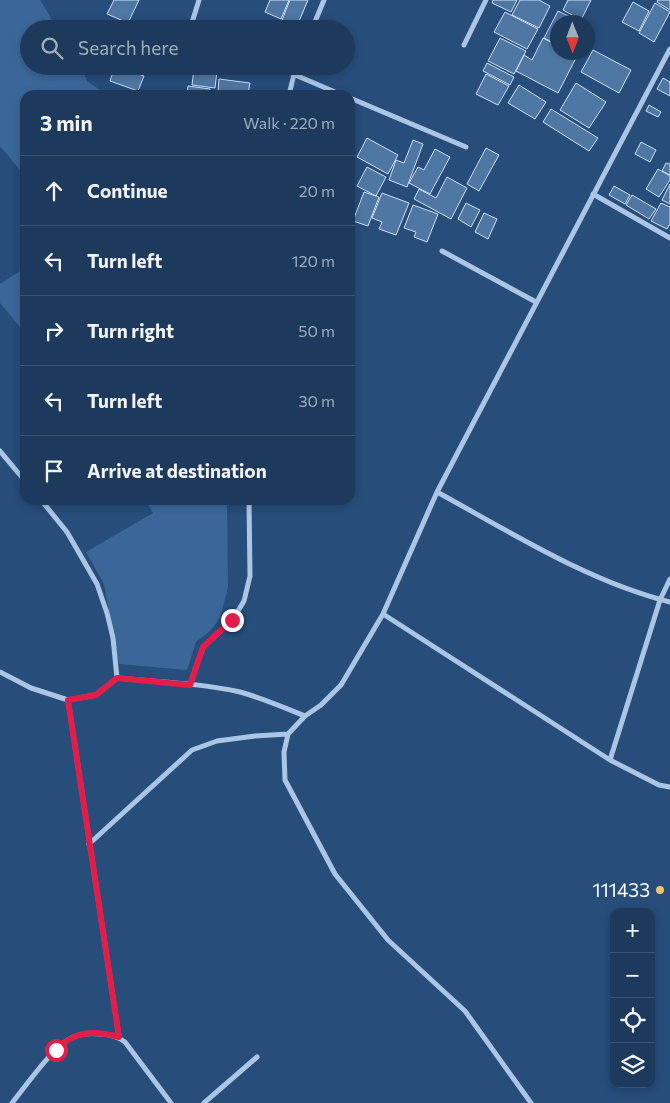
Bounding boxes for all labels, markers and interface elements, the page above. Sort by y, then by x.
north arrow [550,15,595,60]
search box [20,20,355,75]
icon: search [38,34,66,62]
text: Search here [78,36,178,59]
text: 3 min [40,110,93,135]
text: Walk · 220 m [243,113,335,132]
icon: ahead [40,177,68,205]
text: Continue [87,179,167,202]
text: 20 m [299,181,335,200]
icon: left [40,247,68,275]
text: Turn left [87,249,162,272]
text: 120 m [292,251,335,270]
icon: right [40,317,68,345]
text: Turn right [87,319,174,342]
text: 50 m [298,321,335,340]
icon: left [40,387,68,415]
text: Turn left [87,389,162,412]
text: 30 m [298,391,335,410]
icon: arrive [40,457,68,485]
text: Arrive at destination [87,459,267,482]
route end [221,609,244,632]
place label: 111433 [593,878,650,901]
marker: 111433 [654,884,666,896]
map controls [610,908,655,1088]
button: + [610,908,655,953]
button: − [610,953,655,998]
button: locate [610,998,655,1043]
route start [45,1039,68,1062]
button: layers [610,1043,655,1088]

